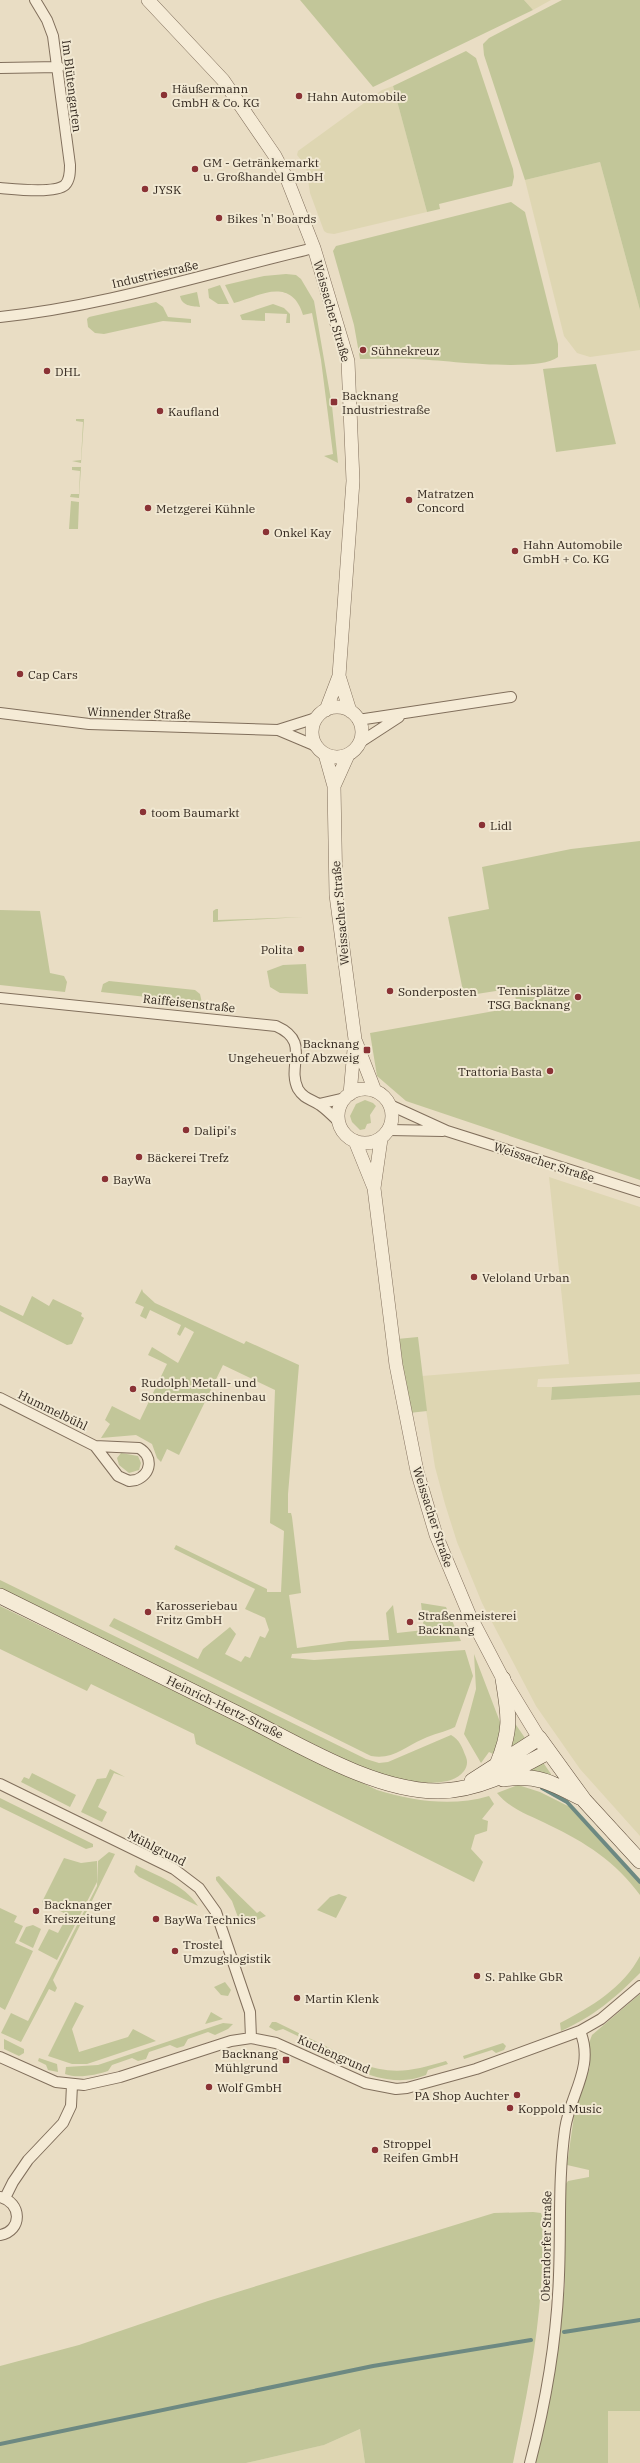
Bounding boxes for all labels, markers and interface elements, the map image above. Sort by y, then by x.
street label: Im Blütengarten [59,39,85,133]
place label: Häußermann GmbH & Co. KG [172,81,260,110]
place label: Hahn Automobile [307,89,407,104]
marker: Häußermann GmbH & Co. KG [159,90,169,100]
marker: Hahn Automobile [294,91,304,101]
place label: GM - Getränkemarkt u. Großhandel GmbH [203,155,324,184]
marker: GM - Getränkemarkt u. Großhandel GmbH [190,164,200,174]
place label: JYSK [153,182,182,197]
marker: JYSK [140,184,150,194]
place label: Bikes 'n' Boards [227,211,317,226]
marker: Bikes 'n' Boards [214,213,224,223]
street label: Industriestraße [110,257,200,291]
street label: Weissacher Straße [310,258,354,364]
place label: Sühnekreuz [371,343,439,358]
marker: Sühnekreuz [358,345,368,355]
place label: DHL [55,364,80,379]
marker: DHL [42,366,52,376]
place label: Backnang Industriestraße [342,388,430,417]
marker: Backnang Industriestraße [329,397,339,407]
place label: Kaufland [168,404,219,419]
marker: Kaufland [155,406,165,416]
place label: Matratzen Concord [417,486,475,515]
marker: Matratzen Concord [404,495,414,505]
place label: Metzgerei Kühnle [156,501,255,516]
marker: Metzgerei Kühnle [143,503,153,513]
place label: Onkel Kay [274,525,332,540]
marker: Onkel Kay [261,527,271,537]
place label: Hahn Automobile GmbH + Co. KG [523,537,623,566]
marker: Hahn Automobile GmbH + Co. KG [510,546,520,556]
place label: Cap Cars [28,667,78,682]
marker: Cap Cars [15,669,25,679]
street label: Winnender Straße [87,704,191,722]
place label: toom Baumarkt [151,805,240,820]
marker: toom Baumarkt [138,807,148,817]
place label: Lidl [490,818,512,833]
marker: Lidl [477,820,487,830]
street label: Weissacher Straße [328,860,352,966]
place label: Polita [261,942,293,957]
marker: Polita [296,944,306,954]
place label: Tennisplätze TSG Backnang [488,983,570,1012]
place label: Sonderposten [398,984,477,999]
marker: Sonderposten [385,986,395,996]
street label: Raiffeisenstraße [142,991,236,1015]
marker: Tennisplätze TSG Backnang [573,992,583,1002]
place label: Backnang Ungeheuerhof Abzweig [228,1036,359,1065]
marker: Backnang Ungeheuerhof Abzweig [362,1045,372,1055]
place label: Trattoria Basta [458,1064,542,1079]
marker: Trattoria Basta [545,1066,555,1076]
place label: Dalipi's [194,1123,236,1138]
marker: Dalipi's [181,1125,191,1135]
street label: Weissacher Straße [492,1139,596,1185]
place label: Bäckerei Trefz [147,1150,229,1165]
marker: Bäckerei Trefz [134,1152,144,1162]
place label: BayWa [113,1172,152,1187]
marker: BayWa [100,1174,110,1184]
place label: Veloland Urban [482,1270,570,1285]
marker: Veloland Urban [469,1272,479,1282]
place label: Rudolph Metall- und Sondermaschinenbau [141,1375,266,1404]
marker: Rudolph Metall- und Sondermaschinenbau [128,1384,138,1394]
street label: Hummelbühl [16,1387,91,1433]
street label: Weissacher Straße [410,1465,456,1569]
place label: Karosseriebau Fritz GmbH [156,1598,238,1627]
marker: Karosseriebau Fritz GmbH [143,1607,153,1617]
place label: Straßenmeisterei Backnang [418,1608,517,1637]
marker: Straßenmeisterei Backnang [405,1617,415,1627]
street label: Heinrich-Hertz-Straße [164,1672,286,1742]
street label: Mühlgrund [125,1827,189,1869]
place label: Backnanger Kreiszeitung [44,1897,116,1926]
marker: Backnanger Kreiszeitung [31,1906,41,1916]
place label: BayWa Technics [164,1912,256,1927]
marker: BayWa Technics [151,1914,161,1924]
place label: Trostel Umzugslogistik [183,1937,271,1966]
marker: Trostel Umzugslogistik [170,1946,180,1956]
place label: S. Pahlke GbR [485,1969,563,1984]
marker: S. Pahlke GbR [472,1971,482,1981]
place label: Martin Klenk [305,1991,379,2006]
marker: Martin Klenk [292,1993,302,2003]
street label: Kuchengrund [295,2031,373,2077]
place label: Backnang Mühlgrund [215,2046,278,2075]
marker: Backnang Mühlgrund [281,2055,291,2065]
place label: Wolf GmbH [217,2080,282,2095]
marker: Wolf GmbH [204,2082,214,2092]
place label: PA Shop Auchter [414,2088,510,2103]
marker: PA Shop Auchter [512,2090,522,2100]
place label: Koppold Music [518,2101,602,2116]
marker: Koppold Music [505,2103,515,2113]
place label: Stroppel Reifen GmbH [383,2136,459,2165]
marker: Stroppel Reifen GmbH [370,2145,380,2155]
street label: Oberndorfer Straße [538,2191,554,2301]

